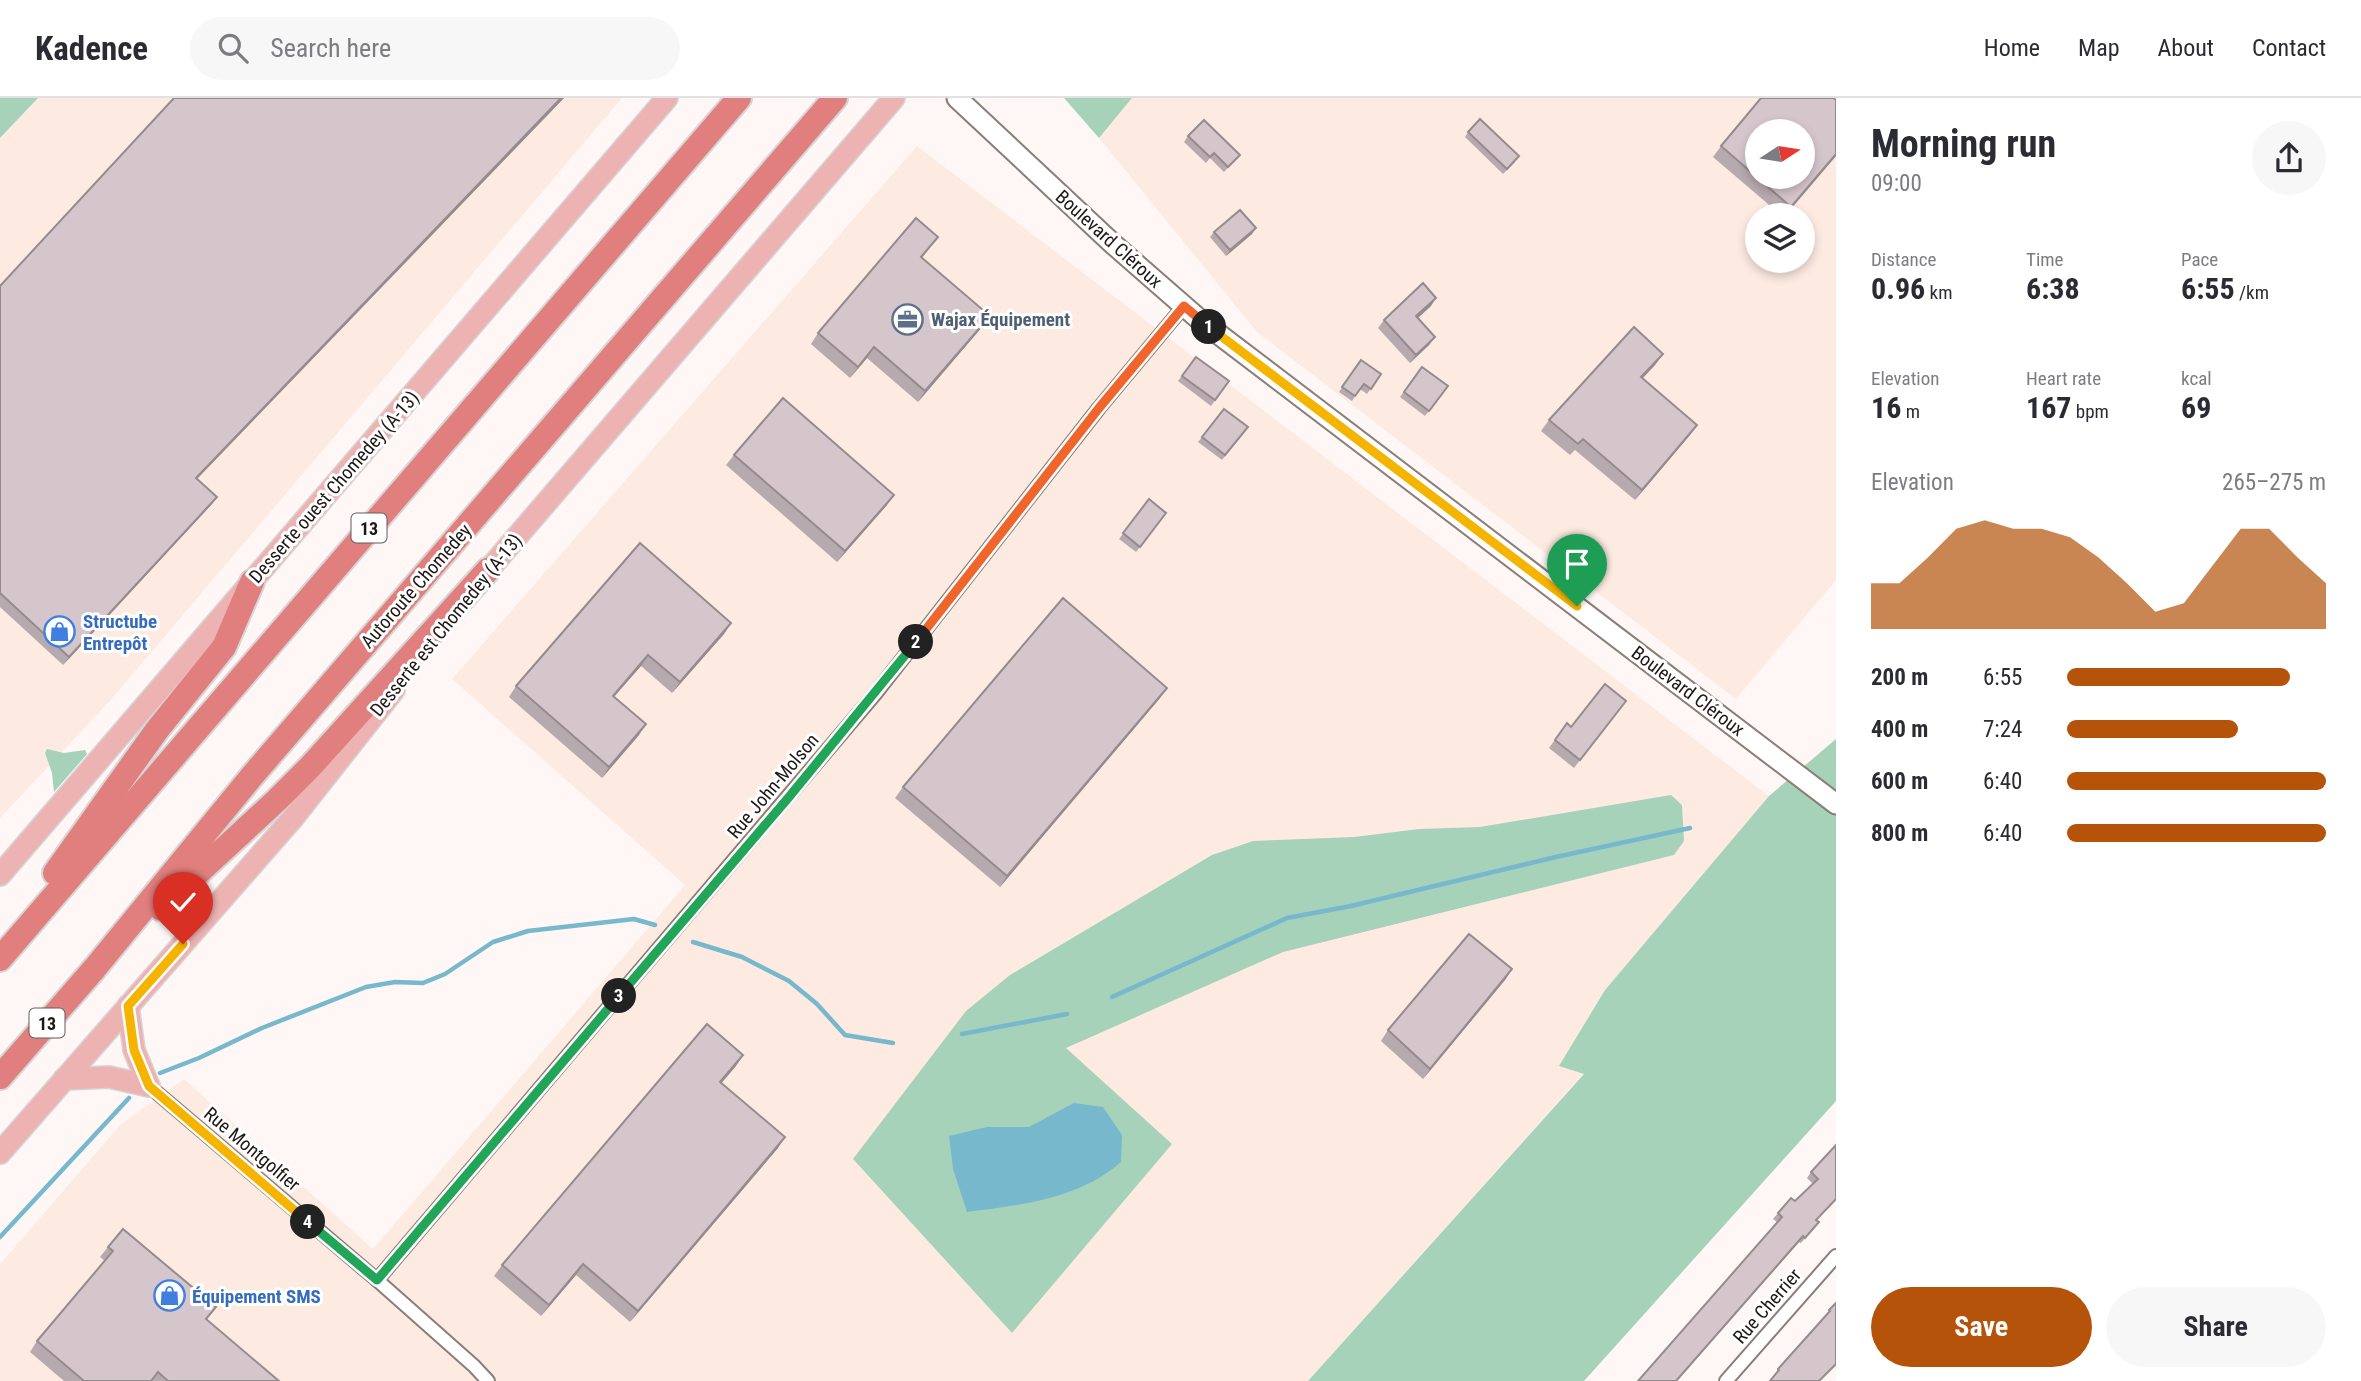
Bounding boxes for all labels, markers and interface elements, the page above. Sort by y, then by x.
search box [190,17,680,80]
text: Kadence [35,29,148,68]
icon: search [214,29,252,67]
text: Search here [270,33,391,63]
text: Home [1984,34,2040,62]
text: Map [2078,34,2120,62]
text: About [2158,34,2214,62]
text: Contact [2252,34,2326,62]
north arrow [1745,119,1815,189]
map controls [1745,119,1815,273]
button: share [2252,121,2326,195]
text: Morning run [1871,122,2056,166]
text: 09:00 [1871,170,1922,197]
street label: Boulevard Cléroux [1051,185,1167,293]
button: layers [1745,203,1815,273]
text: Distance [1871,248,1936,271]
text: Time [2026,248,2063,271]
text: Pace [2181,248,2218,271]
text: 0.96 [1871,271,1925,306]
text: 6:38 [2026,271,2080,306]
text: 6:55 [2181,271,2235,306]
text: km [1925,281,1952,304]
text: /km [2235,281,2269,304]
office icon: Wajax Équipement [891,302,925,336]
place label: Wajax Équipement [931,308,1070,331]
pin: 1 [1192,310,1226,344]
text: 1 [1204,315,1213,338]
text: Elevation [1871,367,1939,390]
text: Heart rate [2026,367,2101,390]
text: kcal [2181,367,2212,390]
street label: Desserte ouest Chomedey (A-13) [244,386,424,588]
text: 16 [1871,390,1901,425]
text: 167 [2026,390,2071,425]
text: 69 [2181,390,2211,425]
text: m [1901,400,1920,423]
text: bpm [2071,400,2109,423]
text: Elevation [1871,469,1954,496]
text: 265–275 m [2222,469,2326,496]
road number: 13 [352,514,386,542]
street label: Autoroute Chomedey [356,519,476,653]
street label: Desserte est Chomedey (A-13) [365,529,527,721]
pin [1547,534,1607,606]
icon: arrive [1558,545,1596,583]
place label: Structube Entrepôt [83,610,157,655]
shop icon: Structube Entrepôt [43,615,77,649]
pin: 2 [898,624,934,660]
text: 2 [911,630,920,653]
street label: Boulevard Cléroux [1627,641,1749,741]
text: 200 m [1871,664,1928,691]
text: 6:55 [1983,664,2022,691]
text: 400 m [1871,716,1928,743]
text: 7:24 [1983,716,2022,743]
street label: Rue John-Molson [722,729,824,843]
text: 600 m [1871,768,1928,795]
text: 6:40 [1983,768,2022,795]
text: 800 m [1871,820,1928,847]
text: 6:40 [1983,820,2022,847]
pin [153,872,213,944]
icon: check [164,883,202,921]
pin: 3 [602,978,636,1014]
text: 3 [614,984,623,1007]
road number: 13 [30,1008,64,1038]
street label: Rue Montgolfier [199,1102,305,1196]
pin: 4 [290,1204,326,1240]
text: 4 [303,1210,312,1233]
street label: Rue Cherrier [1728,1264,1806,1348]
shop icon: Équipement SMS [152,1279,186,1313]
place label: Équipement SMS [192,1285,321,1308]
button: Save [1871,1287,2092,1367]
button: Share [2106,1287,2326,1367]

